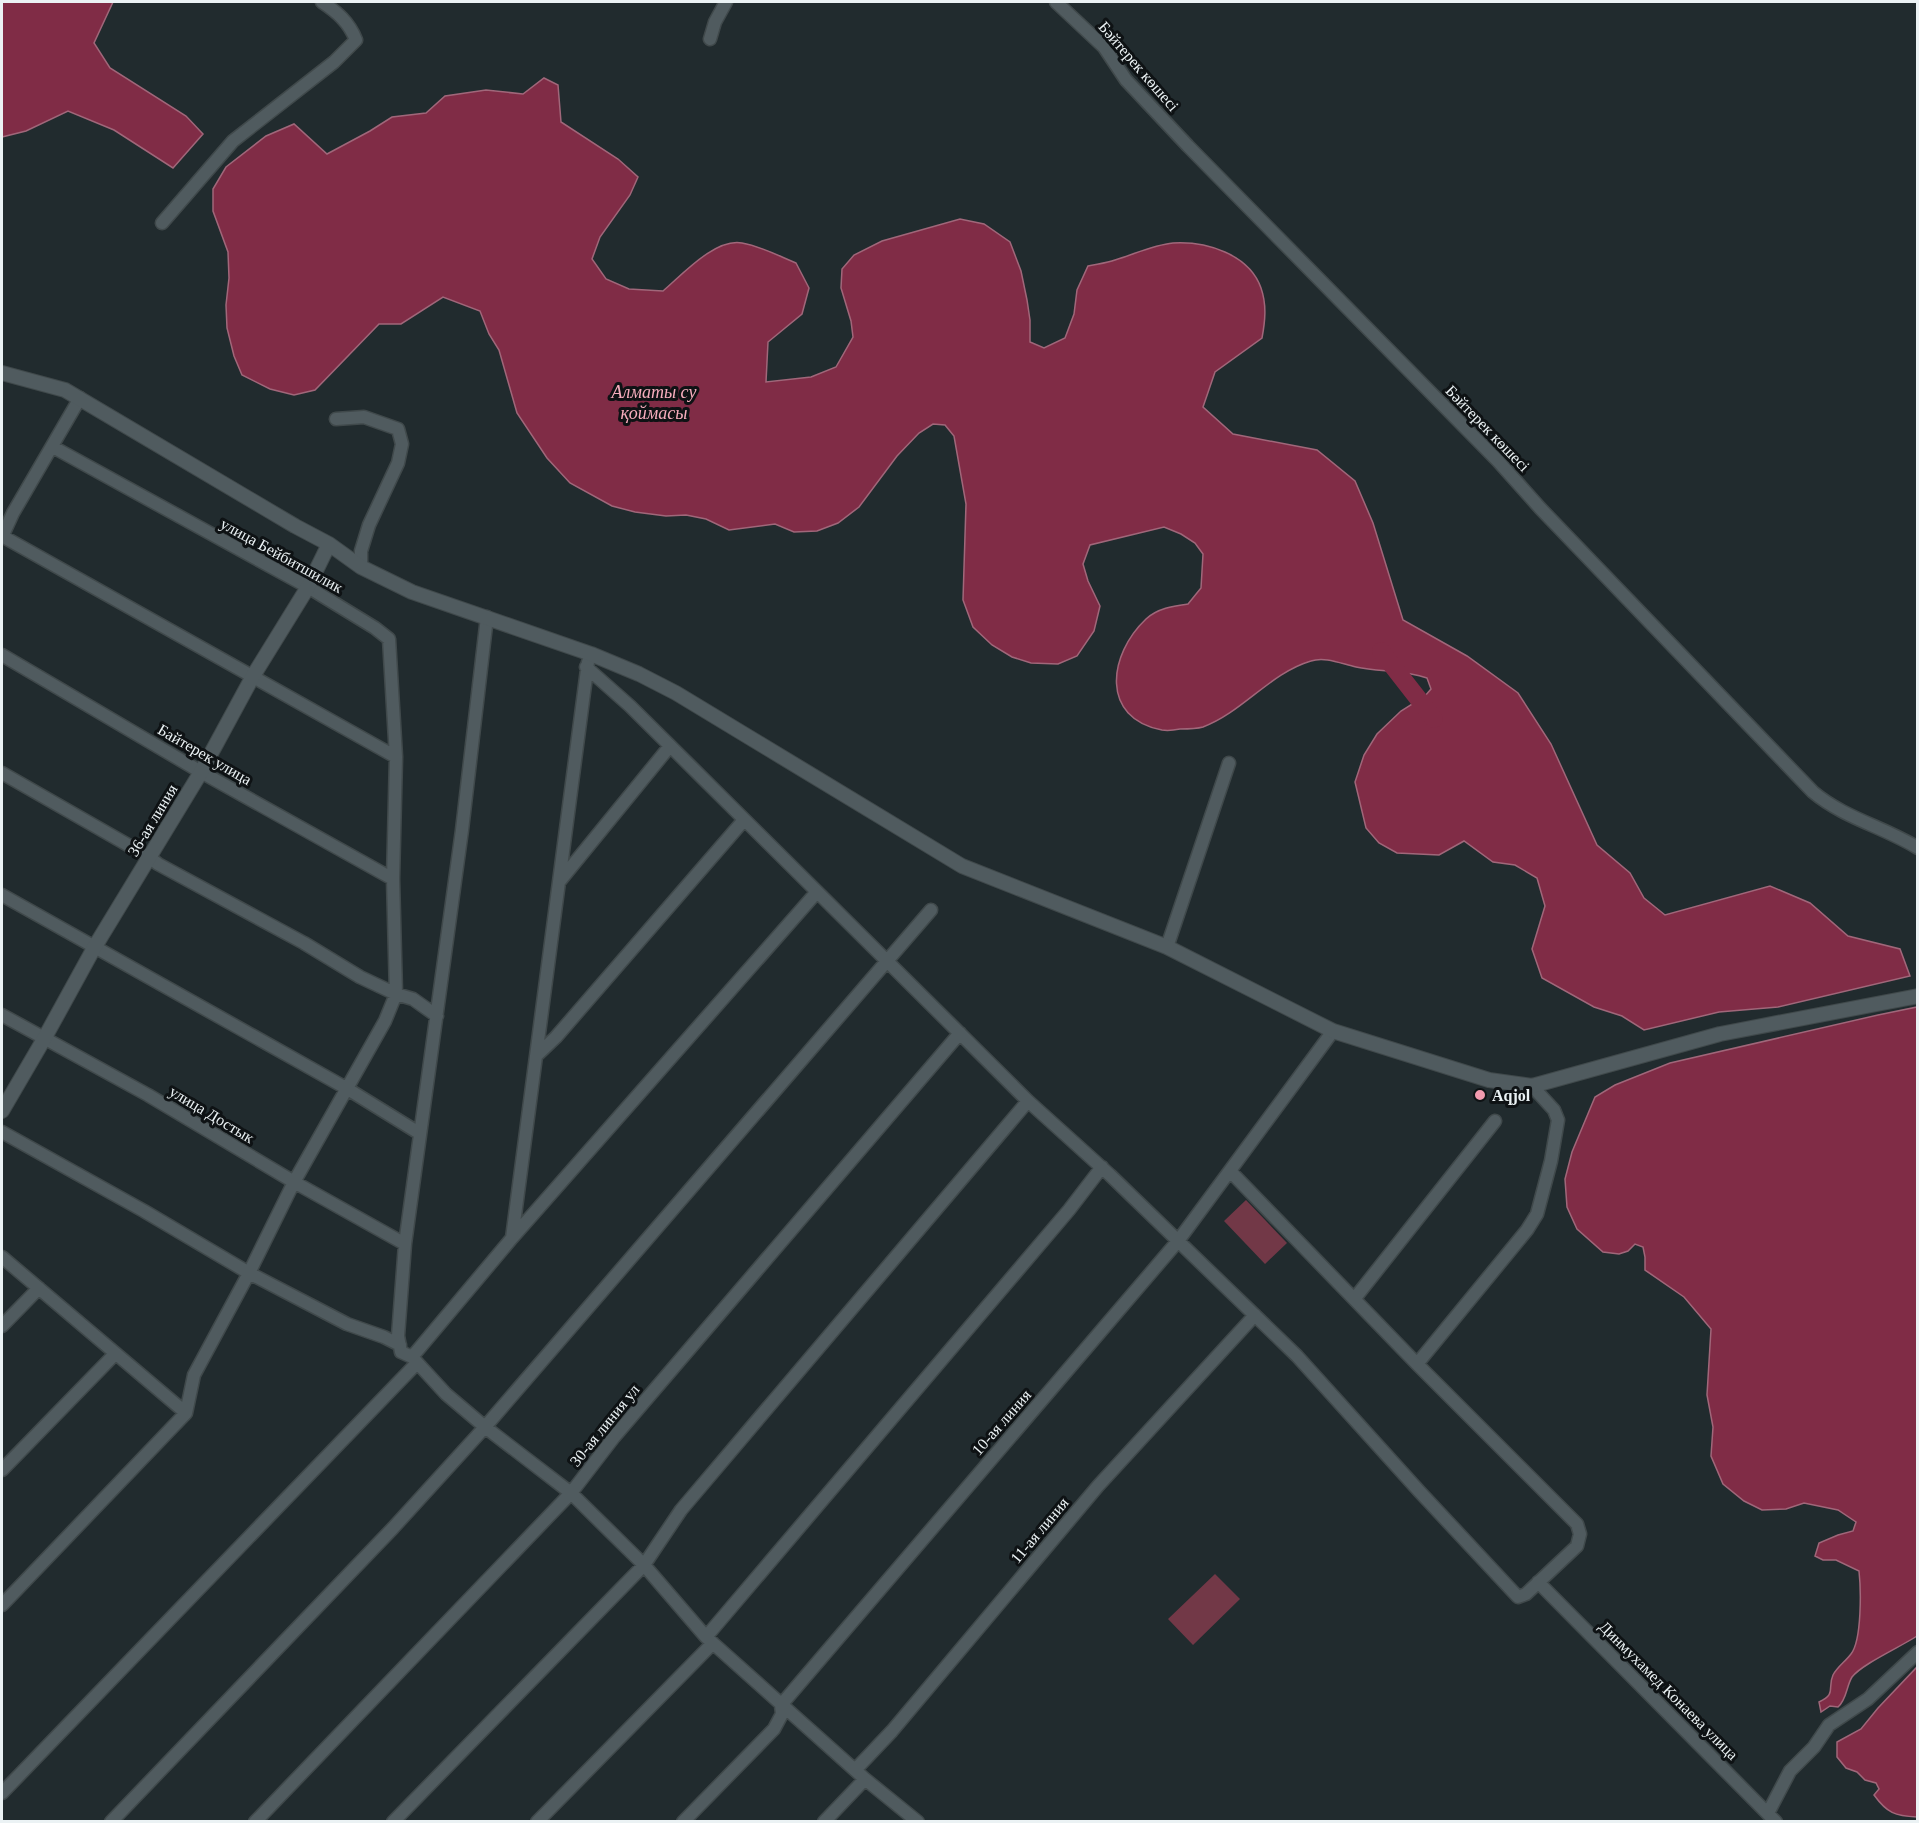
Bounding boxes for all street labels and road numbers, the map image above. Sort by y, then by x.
street label: Бәйтерек көшесі [1094,18,1182,116]
street label: Бәйтерек көшесі [1442,382,1533,476]
street label: улица Бейбитшилик [217,515,346,597]
street label: Байтерек улица [154,721,255,789]
street label: 36-ая линия [124,781,181,859]
street label: улица Достык [166,1083,257,1147]
street label: 30-ая линия ул [566,1381,643,1470]
street label: 10-ая линия [968,1386,1035,1458]
street label: 11-ая линия [1007,1494,1072,1567]
street label: Динмухамед Конаева улица [1595,1618,1741,1764]

